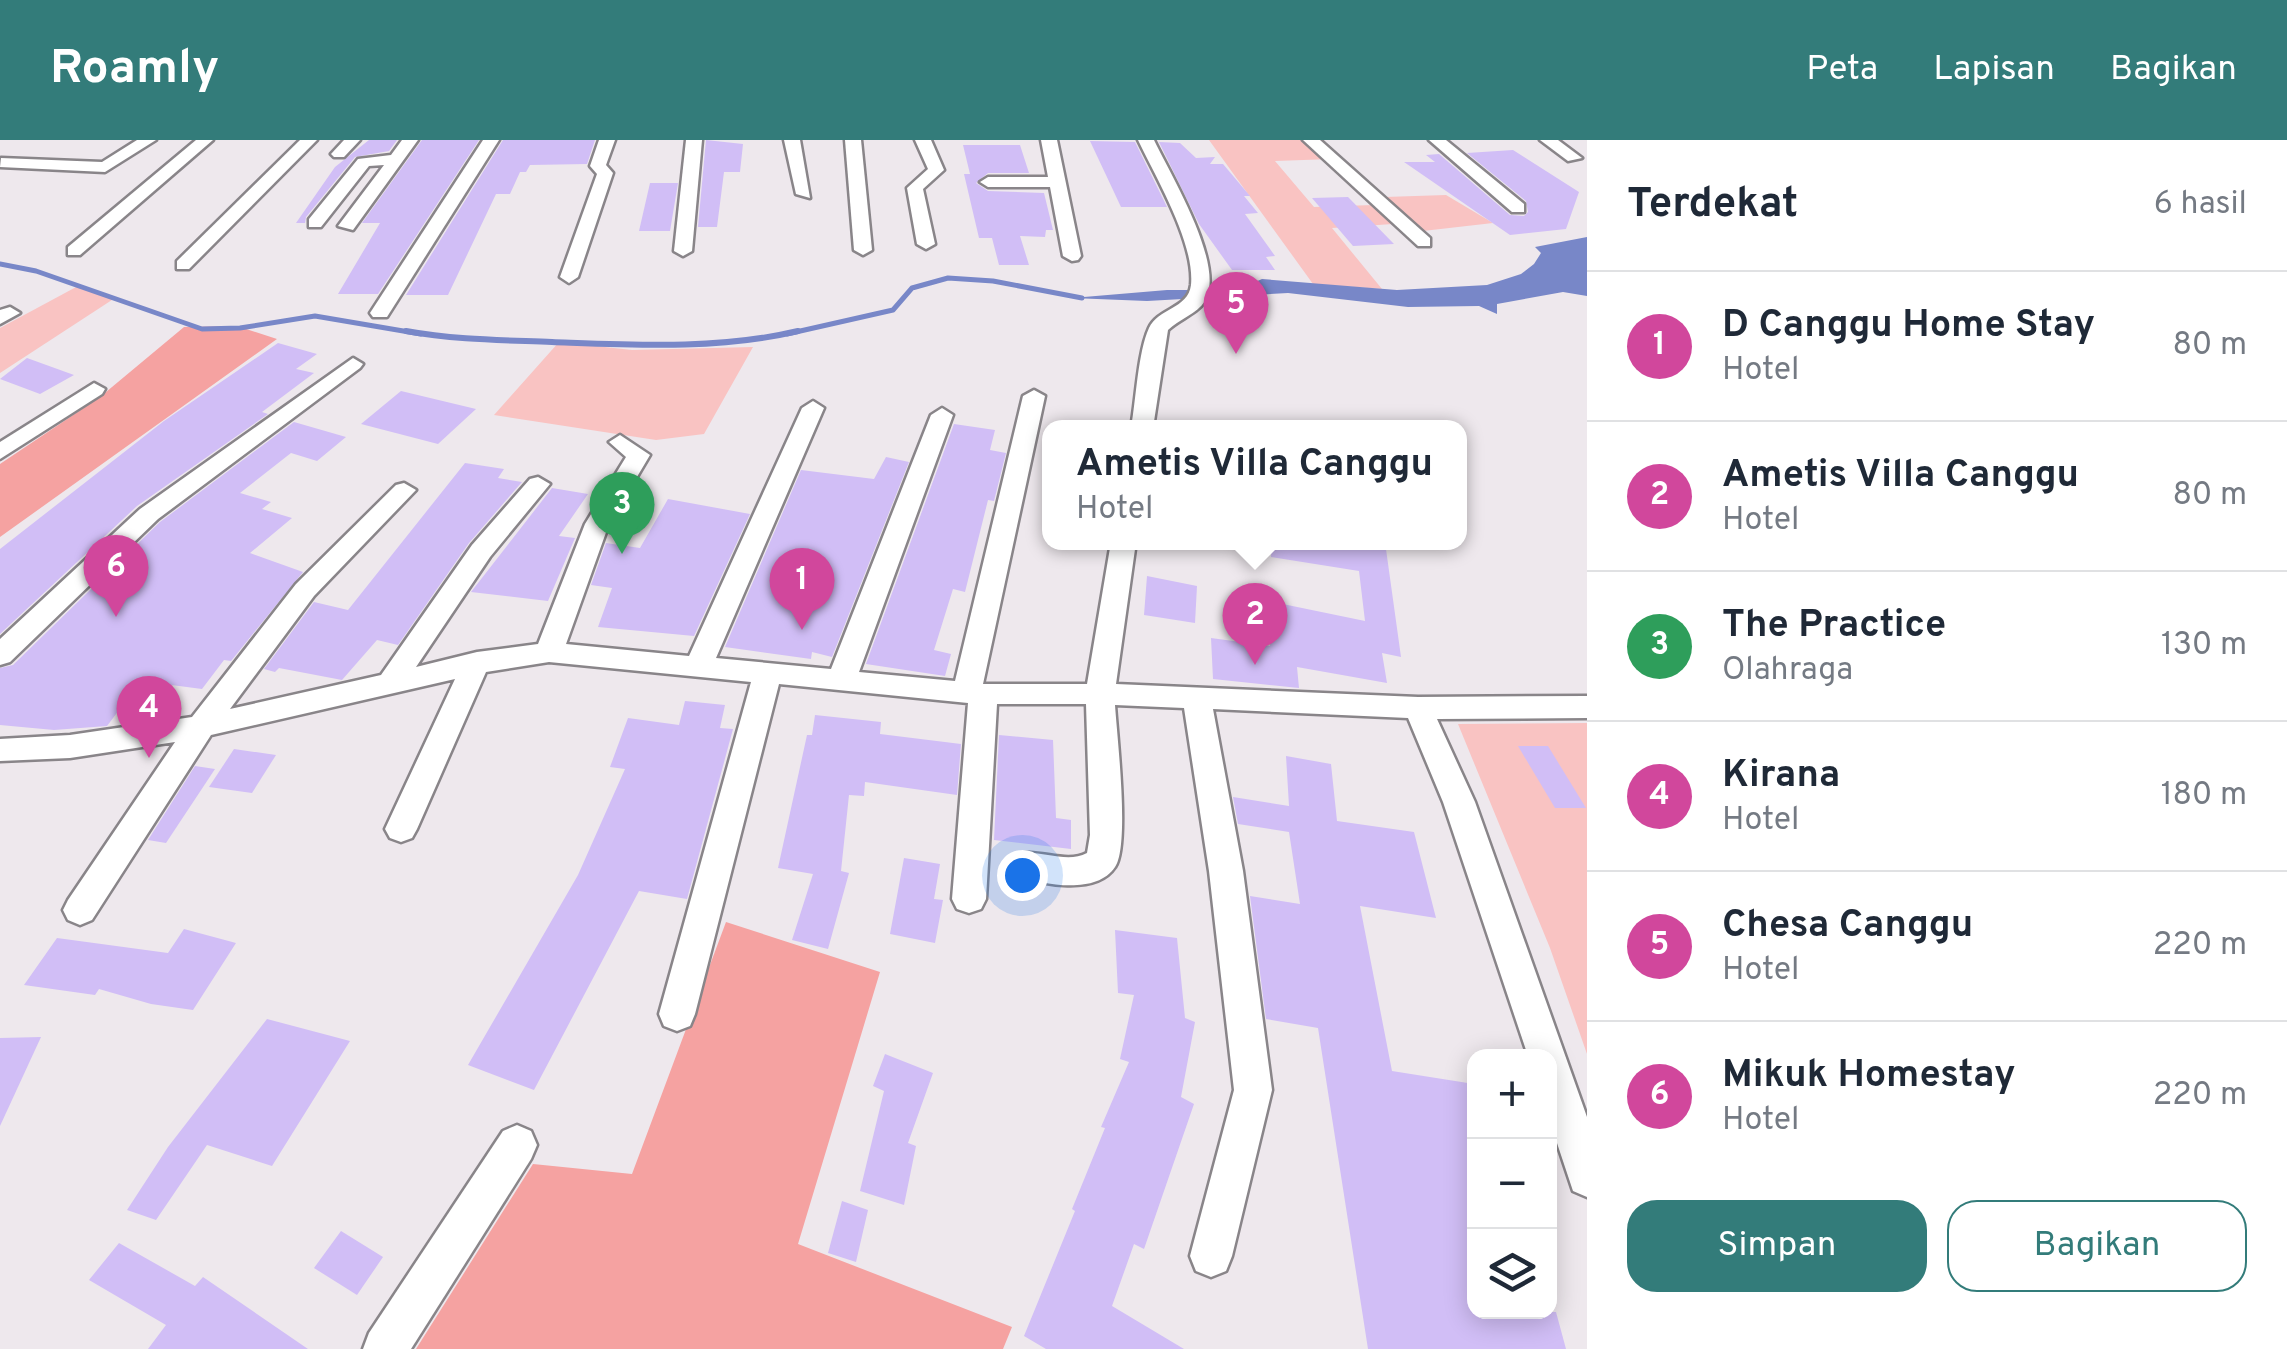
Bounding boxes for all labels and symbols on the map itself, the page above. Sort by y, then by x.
pin: 5 [1204,272,1268,354]
pin: 3 [590,472,654,554]
pin: 6 [84,534,148,617]
pin: 1 [770,548,834,630]
pin: 2 [1222,582,1288,665]
pin: 4 [116,676,182,758]
your location [997,850,1048,901]

